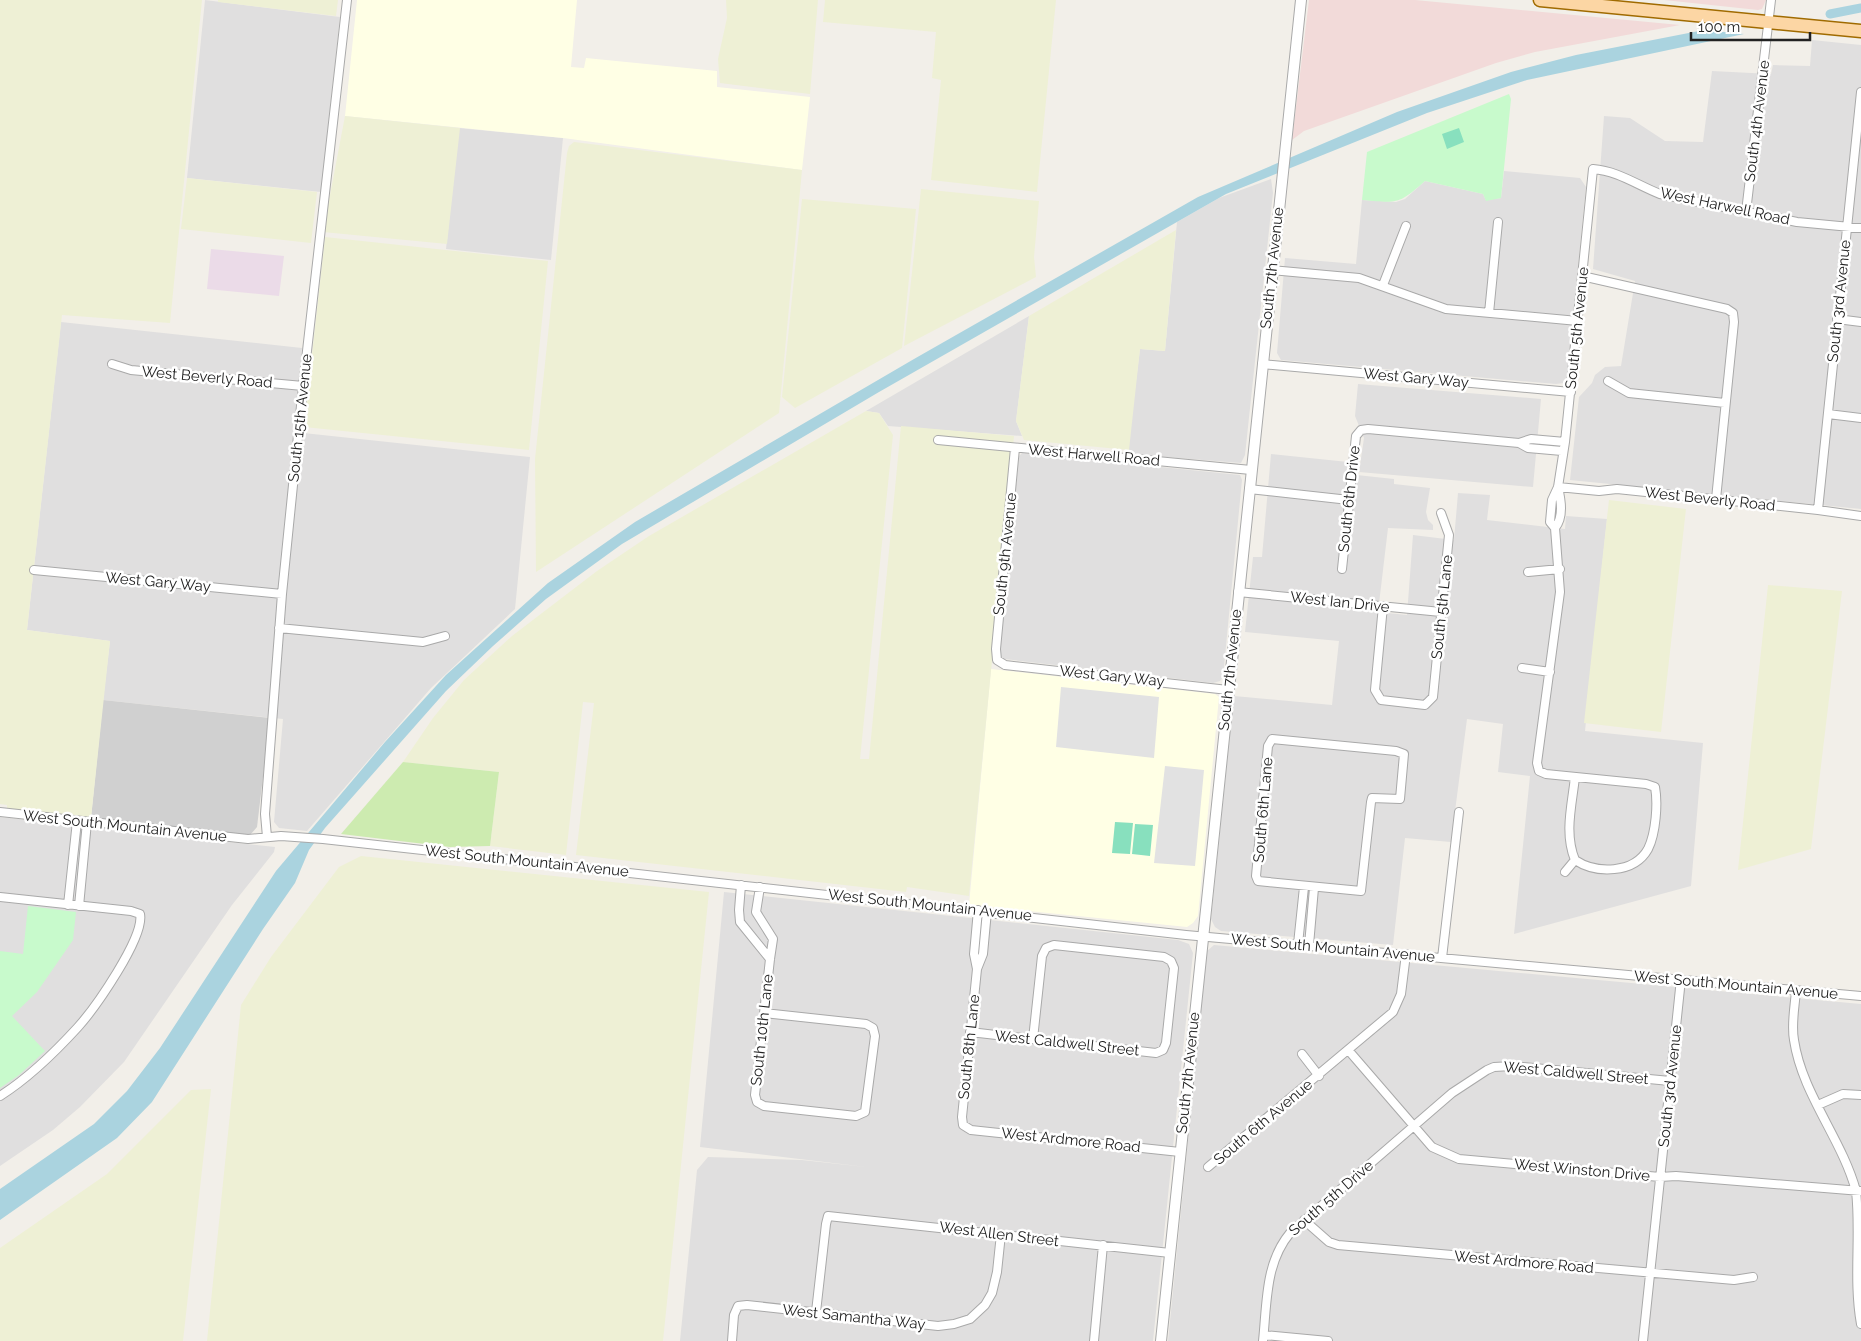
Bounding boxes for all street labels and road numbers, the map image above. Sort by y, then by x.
street label: South 4th Avenue [1741,59,1773,183]
street label: West Harwell Road [1658,183,1792,229]
street label: South 7th Avenue [1257,206,1287,330]
street label: South 3rd Avenue [1824,239,1854,363]
street label: South 5th Avenue [1562,266,1592,390]
street label: South 15th Avenue [284,353,316,483]
street label: West Beverly Road [141,362,273,392]
street label: West Gary Way [1363,364,1469,392]
street label: West Harwell Road [1027,440,1161,470]
street label: South 6th Drive [1334,445,1364,553]
street label: West Beverly Road [1644,483,1776,515]
street label: South 9th Avenue [990,492,1020,616]
street label: South 5th Lane [1428,554,1456,660]
street label: West Gary Way [105,568,211,596]
street label: West Ian Drive [1289,588,1391,616]
street label: South 7th Avenue [1215,608,1245,732]
street label: West Gary Way [1058,662,1166,690]
street label: South 6th Lane [1249,756,1277,863]
street label: West South Mountain Avenue [22,806,228,846]
street label: West South Mountain Avenue [424,841,630,881]
street label: West South Mountain Avenue [827,885,1033,925]
street label: West South Mountain Avenue [1230,930,1436,966]
street label: West South Mountain Avenue [1633,967,1839,1003]
street label: South 10th Lane [747,973,777,1087]
street label: South 8th Lane [955,993,983,1100]
street label: South 7th Avenue [1173,1011,1203,1135]
street label: South 3rd Avenue [1655,1024,1685,1148]
street label: West Caldwell Street [994,1026,1140,1060]
street label: West Caldwell Street [1503,1058,1649,1088]
street label: South 6th Avenue [1210,1075,1316,1169]
street label: West Ardmore Road [1000,1124,1142,1156]
street label: West Winston Drive [1513,1155,1651,1185]
street label: South 5th Drive [1285,1156,1377,1240]
street label: West Allen Street [938,1218,1060,1250]
street label: West Ardmore Road [1453,1247,1595,1277]
street label: West Samantha Way [782,1301,926,1333]

